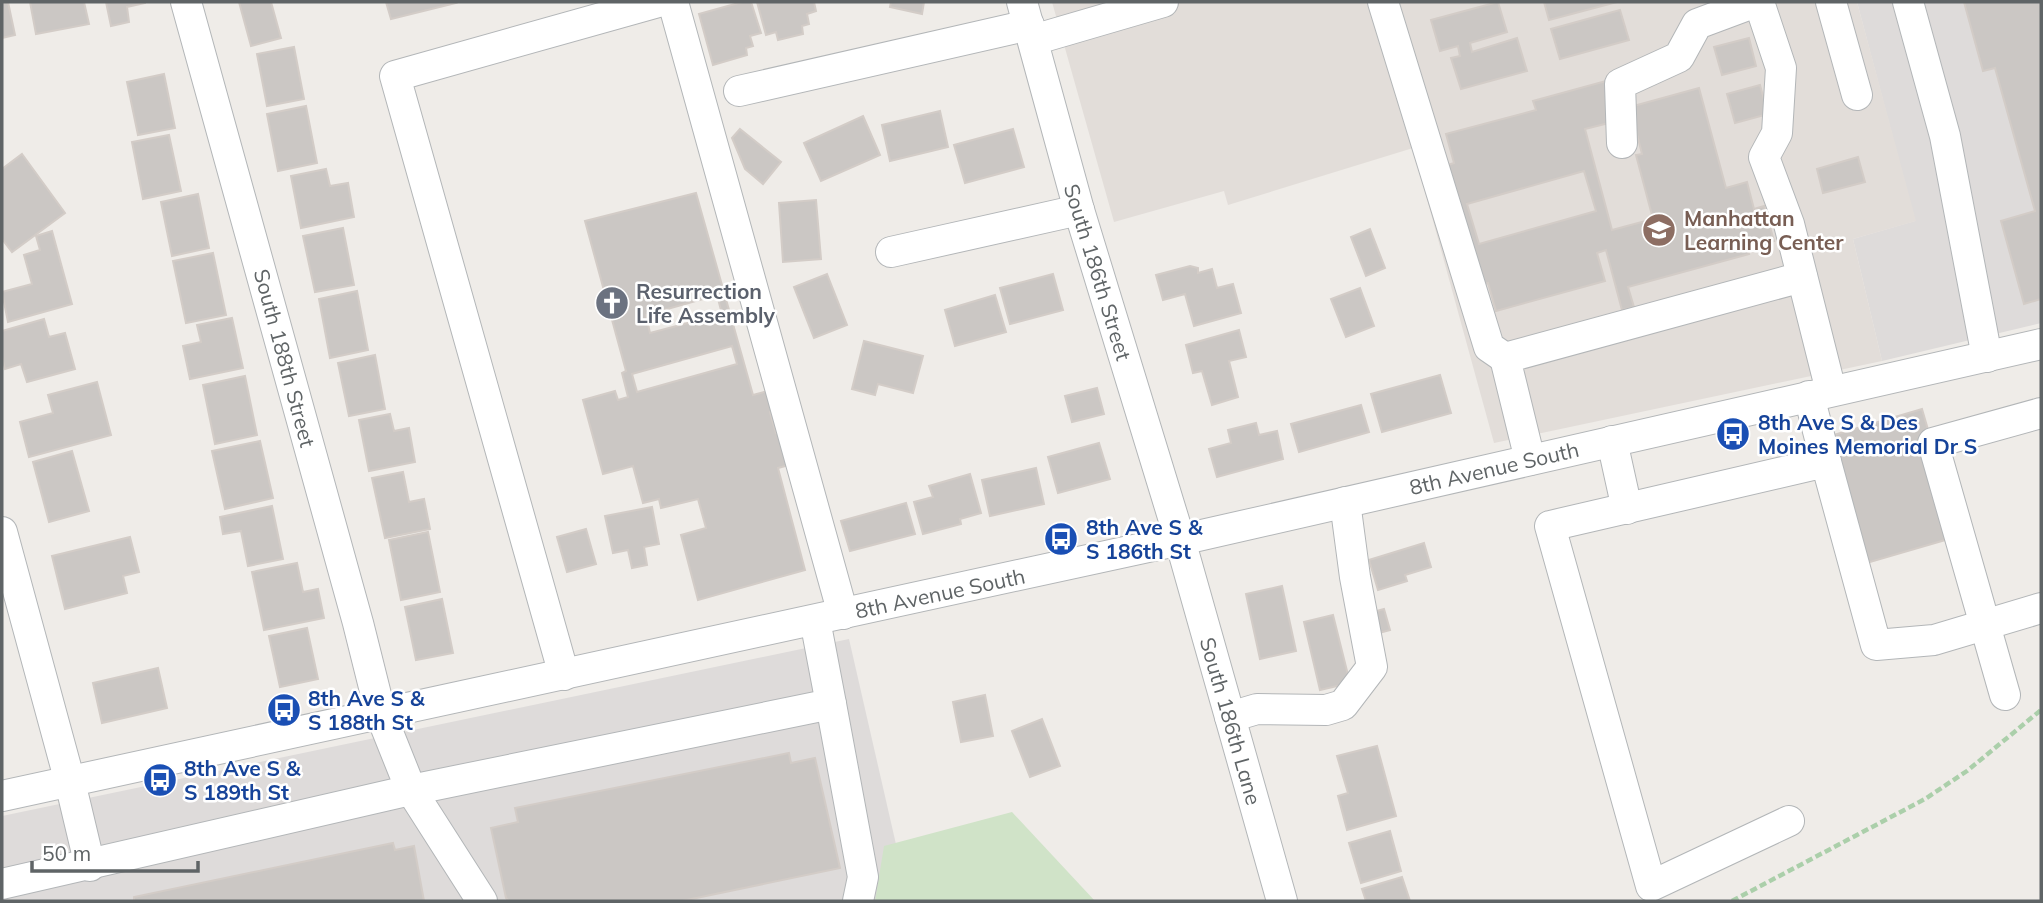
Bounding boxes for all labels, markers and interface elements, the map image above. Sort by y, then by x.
street label: South 186th Street [1059,181,1137,363]
place label: Manhattan Learning Center [1684,205,1844,255]
school or university icon: Manhattan Learning Center [1640,211,1678,249]
street label: South 188th Street [249,266,321,450]
place label: Resurrection Life Assembly [636,278,775,328]
church icon: Resurrection Life Assembly [593,284,631,322]
place label: 8th Ave S & Des Moines Memorial Dr S [1758,409,1977,459]
bus stop icon: 8th Ave S & Des Moines Memorial Dr S [1714,415,1752,453]
street label: 8th Avenue South [1407,436,1581,500]
place label: 8th Ave S & S 186th St [1086,514,1203,564]
bus stop icon: 8th Ave S & S 186th St [1042,520,1080,558]
street label: 8th Avenue South [853,562,1027,624]
street label: South 186th Lane [1195,634,1267,808]
place label: 8th Ave S & S 188th St [308,685,425,735]
bus stop icon: 8th Ave S & S 188th St [265,691,303,729]
place label: 8th Ave S & S 189th St [184,755,301,805]
bus stop icon: 8th Ave S & S 189th St [141,761,179,799]
scale bar [32,830,198,874]
text: 50 m [42,840,91,866]

